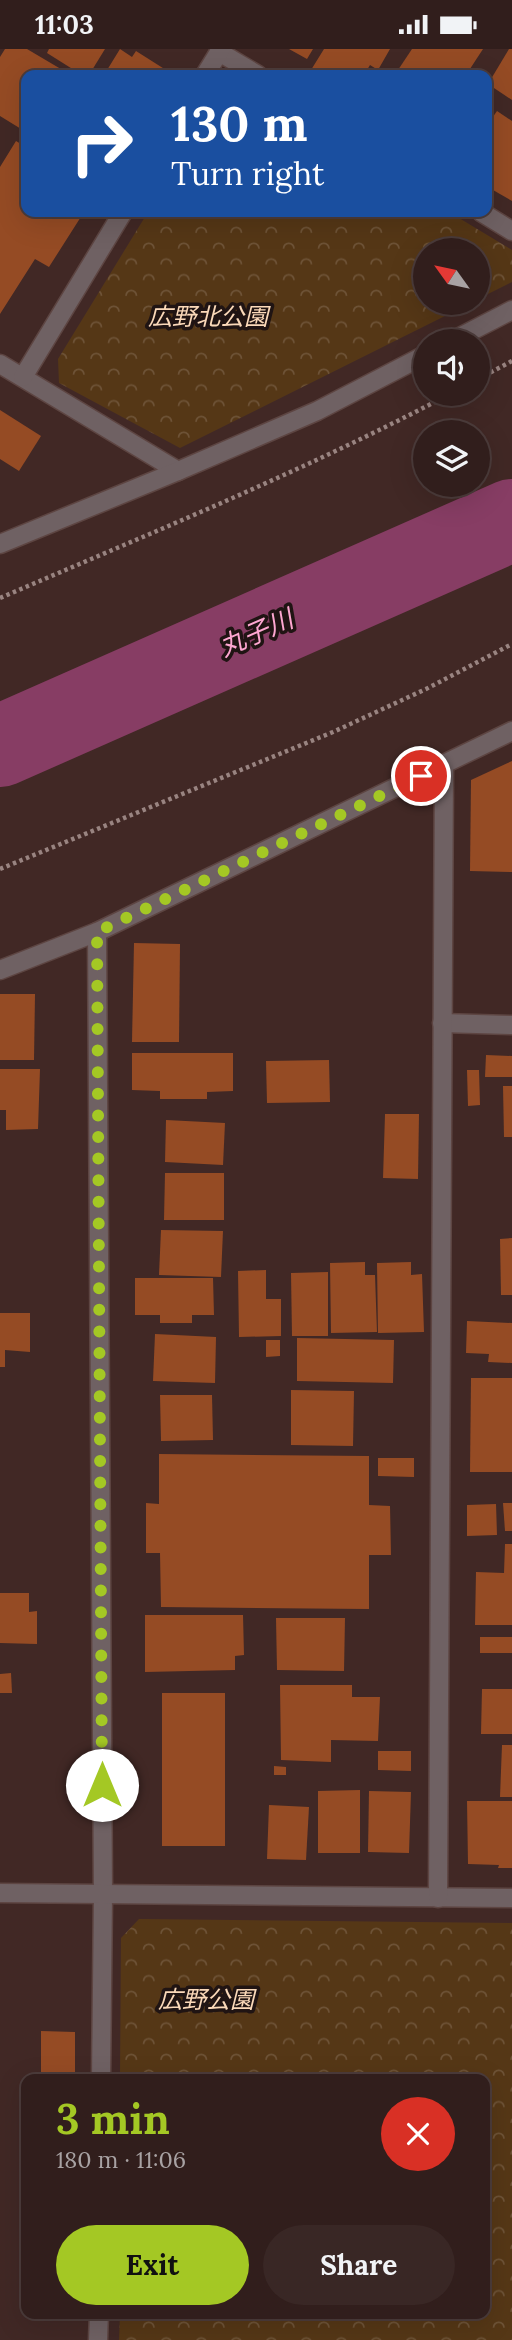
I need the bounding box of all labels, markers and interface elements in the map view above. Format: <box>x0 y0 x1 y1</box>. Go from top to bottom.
text: 11:03 <box>35 8 94 41</box>
text: 130 m <box>171 92 307 154</box>
icon: right <box>56 98 147 189</box>
text: Turn right <box>171 153 324 194</box>
north arrow <box>413 238 490 315</box>
map controls <box>413 238 490 497</box>
park label: 広野北公園 <box>148 301 271 332</box>
button: sound <box>413 329 490 406</box>
button: layers <box>413 420 490 497</box>
water label: 丸子川 <box>213 600 301 663</box>
pin <box>391 746 451 806</box>
icon: arrive <box>402 757 440 795</box>
position arrow <box>65 1748 139 1822</box>
park label: 広野公園 <box>158 1984 257 2015</box>
text: 3 min <box>56 2092 170 2146</box>
button: close <box>381 2097 455 2171</box>
text: 180 m · 11:06 <box>56 2145 186 2174</box>
button: Exit <box>56 2225 249 2305</box>
button: Share <box>263 2225 455 2305</box>

